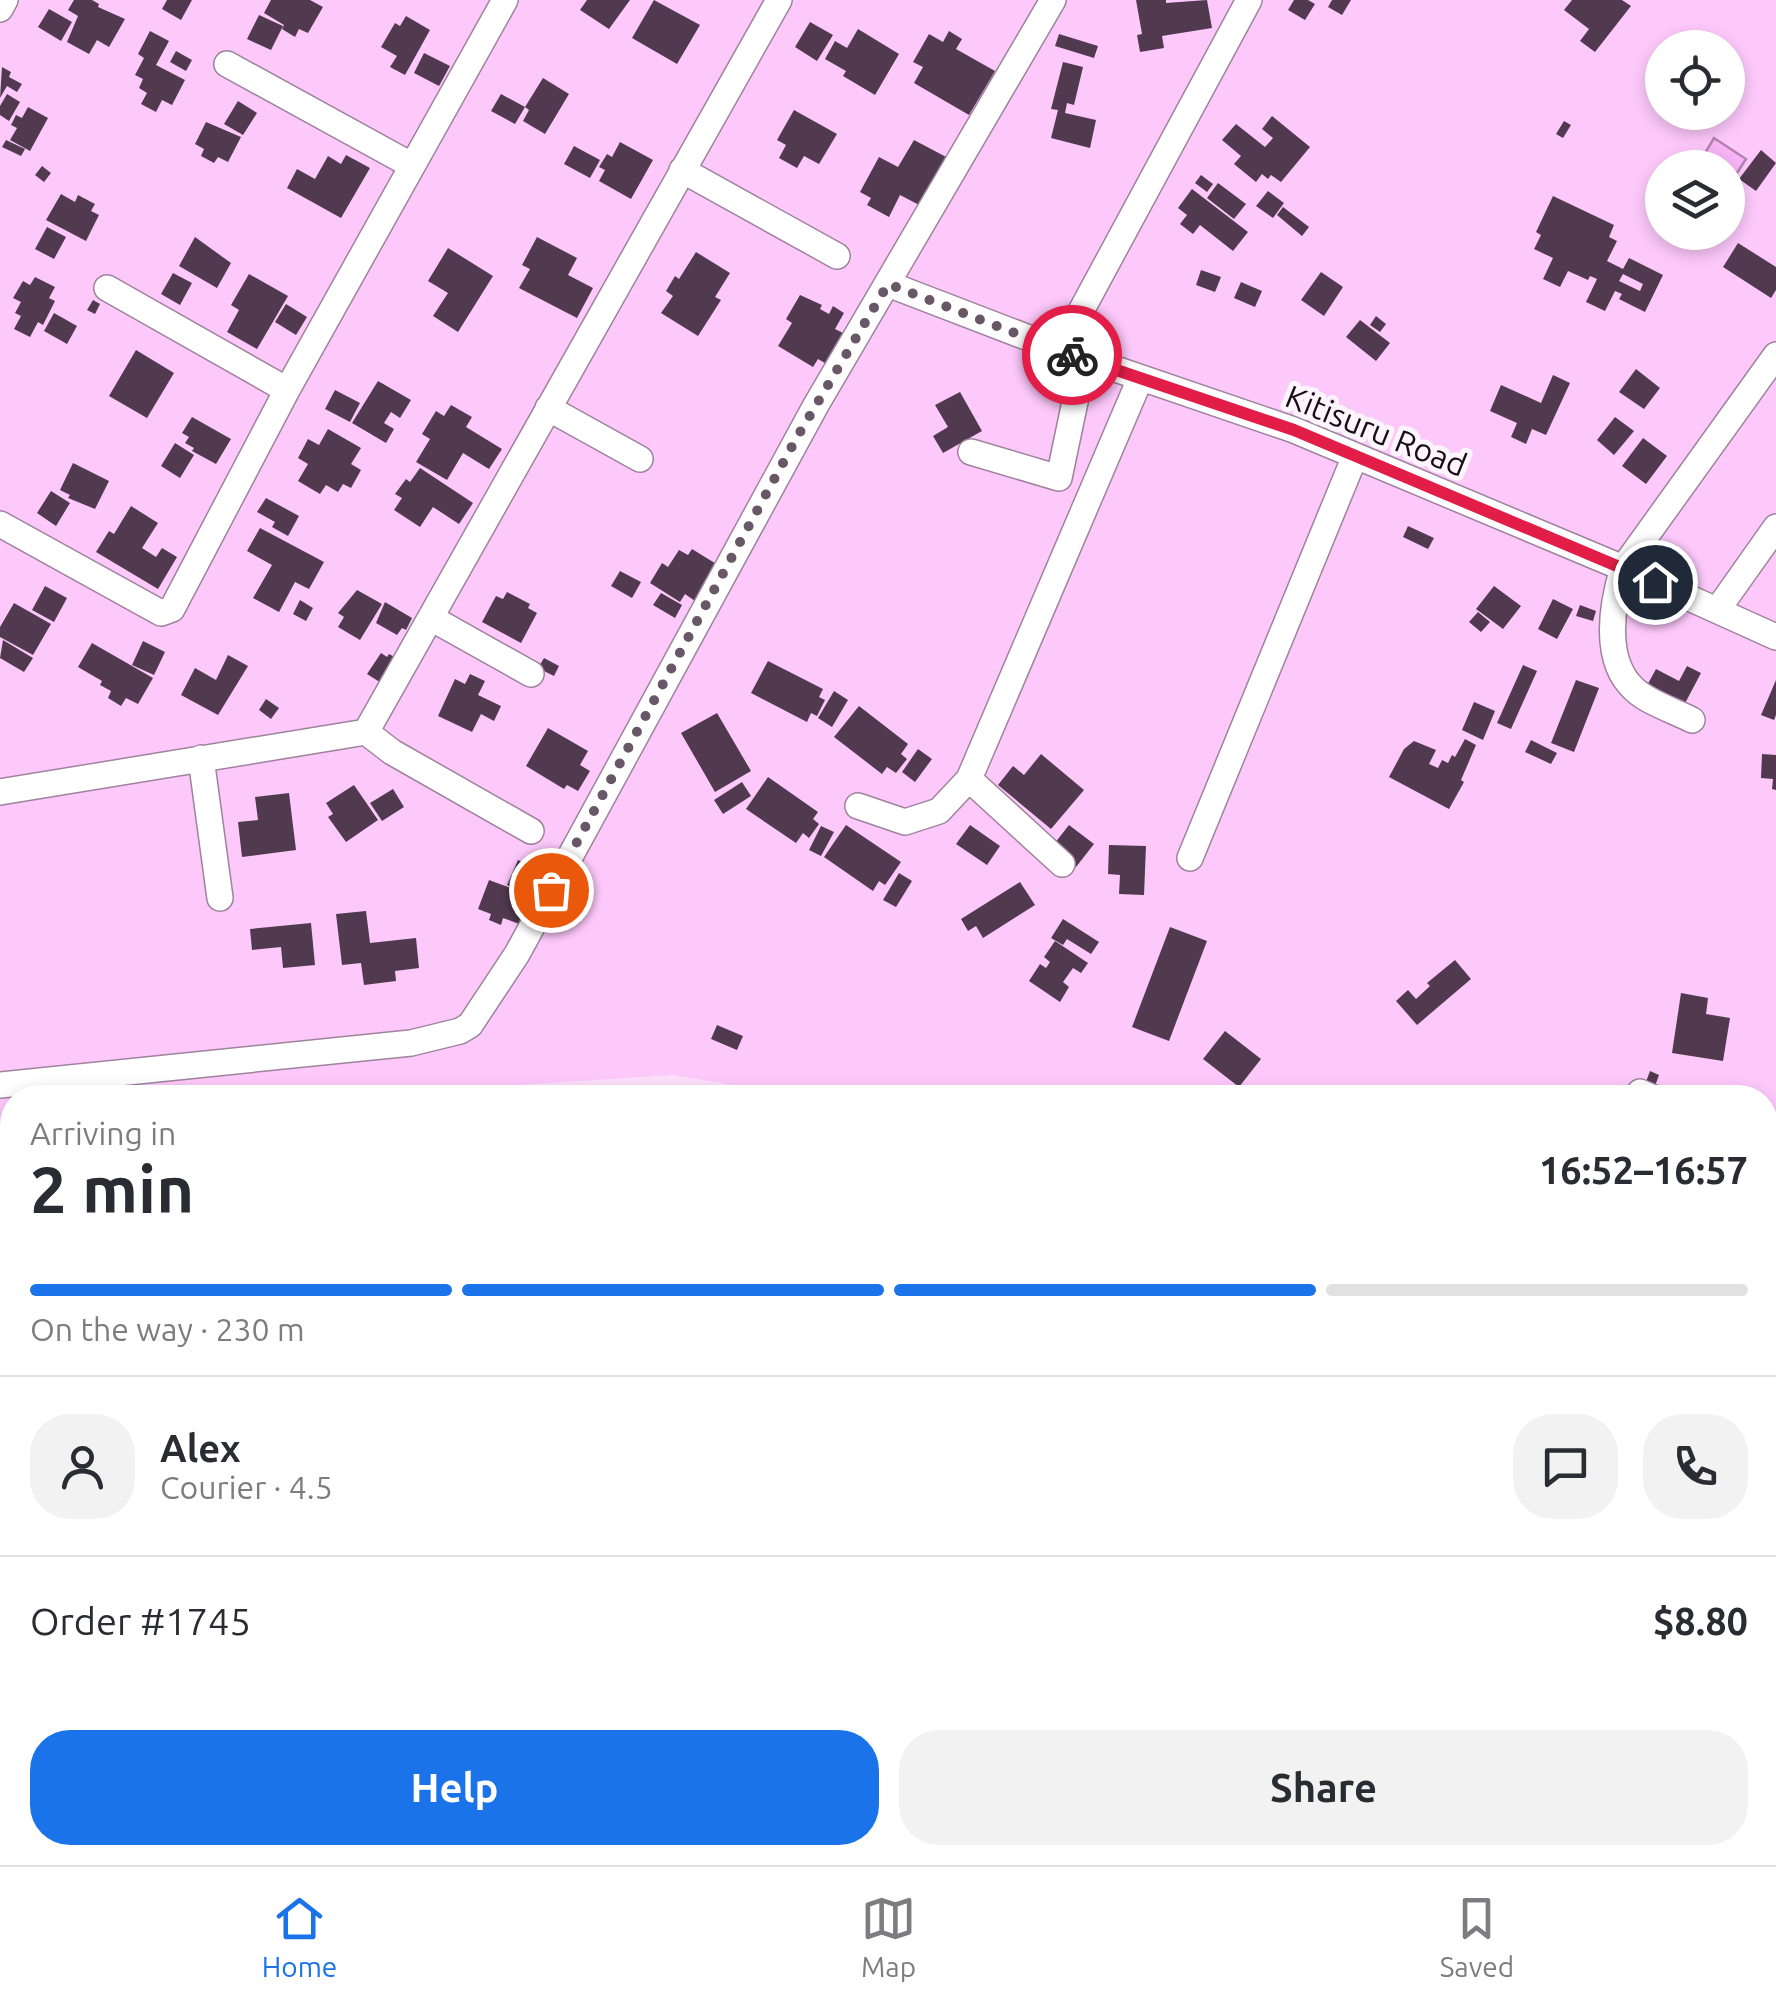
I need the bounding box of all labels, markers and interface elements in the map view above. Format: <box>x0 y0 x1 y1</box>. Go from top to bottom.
map controls <box>1645 30 1745 250</box>
button: locate <box>1645 30 1745 130</box>
button: layers <box>1645 150 1745 250</box>
courier <box>1022 305 1122 405</box>
icon: bike <box>1045 328 1100 383</box>
street label: Kitisuru Road <box>1281 377 1472 483</box>
pin <box>1613 540 1698 625</box>
icon: home <box>1628 555 1683 610</box>
pin <box>509 848 594 933</box>
icon: bag <box>524 863 579 918</box>
text: Arriving in <box>30 1115 176 1151</box>
text: 16:52–16:57 <box>1539 1149 1748 1191</box>
text: 2 min <box>30 1152 194 1225</box>
text: On the way · 230 m <box>30 1311 305 1347</box>
button: person <box>30 1414 135 1519</box>
button: chat <box>1513 1414 1618 1519</box>
button: phone <box>1643 1414 1748 1519</box>
text: Alex <box>160 1427 241 1469</box>
text: Courier · 4.5 <box>160 1469 333 1505</box>
text: Order #1745 <box>30 1600 251 1642</box>
text: $8.80 <box>1653 1600 1748 1642</box>
button: Help <box>30 1730 879 1845</box>
button: Share <box>899 1730 1748 1845</box>
tab: Home <box>262 1891 337 1982</box>
tab: Map <box>861 1891 916 1982</box>
tab: Saved <box>1440 1891 1514 1982</box>

